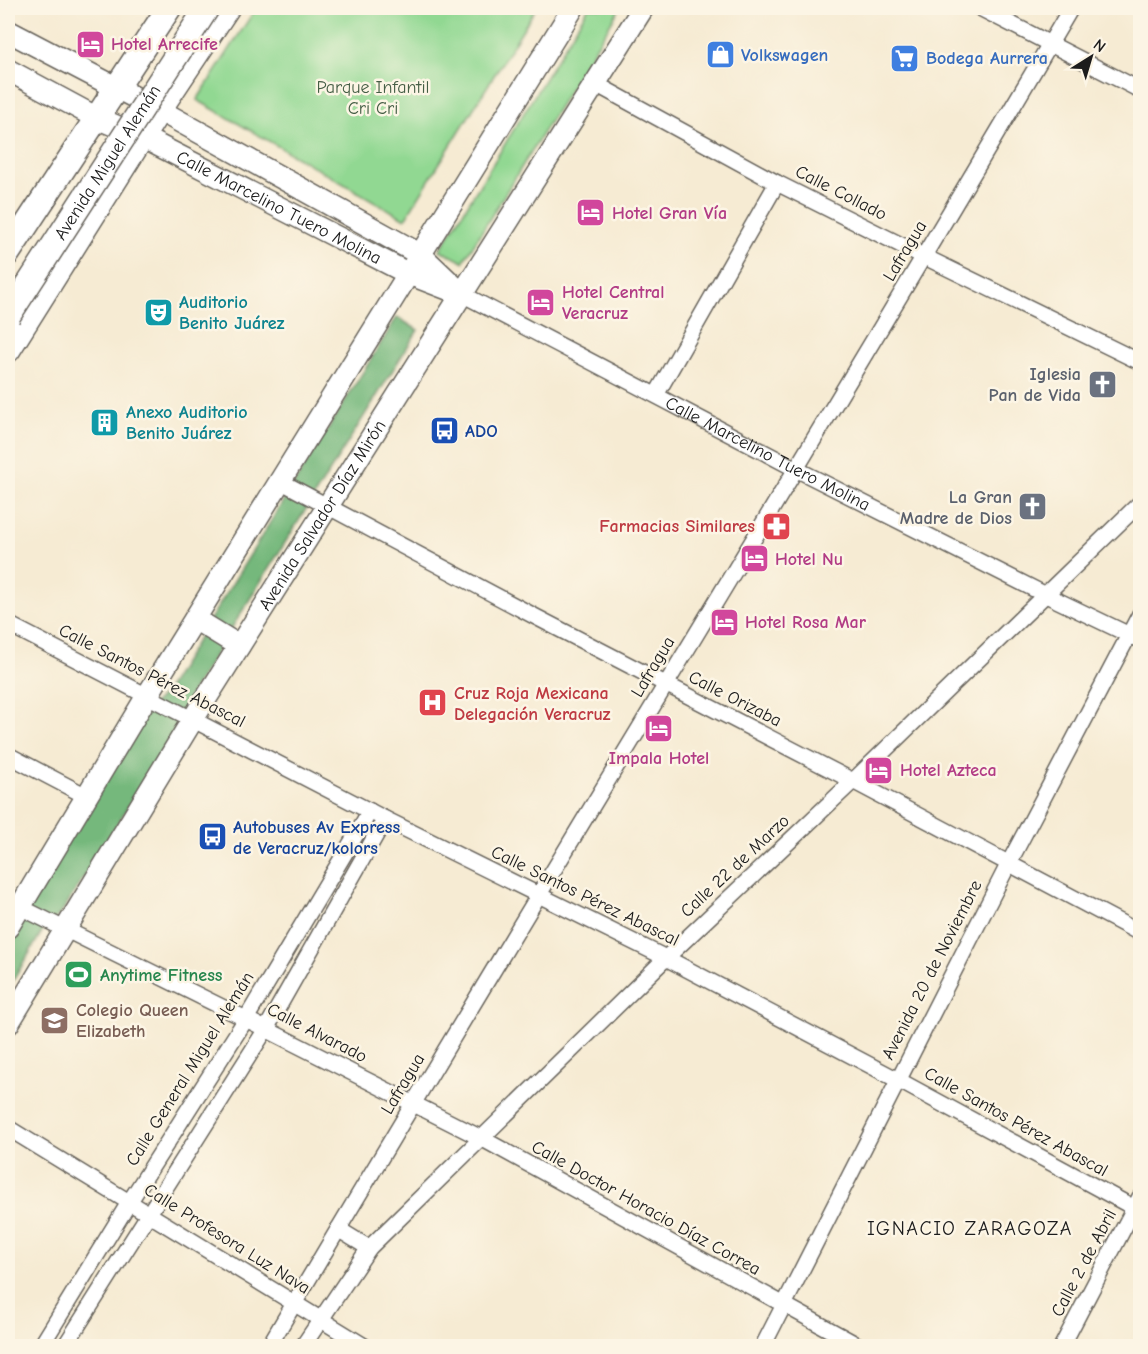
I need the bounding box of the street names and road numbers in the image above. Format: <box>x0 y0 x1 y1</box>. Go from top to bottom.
street label: Avenida Miguel Alemán <box>50 81 165 244</box>
street label: Calle Marcelino Tuero Molina <box>173 146 385 269</box>
street label: Calle Collado <box>792 161 890 225</box>
street label: Lafragua <box>879 217 931 285</box>
street label: Calle Marcelino Tuero Molina <box>662 392 874 515</box>
street label: Avenida Salvador Díaz Mirón <box>254 416 390 614</box>
street label: Calle Santos Pérez Abascal <box>55 620 249 732</box>
street label: Lafragua <box>627 633 679 701</box>
street label: Calle Orizaba <box>685 667 785 731</box>
street label: Calle 22 de Marzo <box>676 810 794 922</box>
street label: Calle Santos Pérez Abascal <box>488 841 682 951</box>
street label: Avenida 20 de Noviembre <box>878 877 986 1063</box>
street label: Calle General Miguel Alemán <box>122 968 258 1170</box>
street label: Calle Alvarado <box>264 999 370 1067</box>
street label: Lafragua <box>377 1050 429 1118</box>
street label: Calle Santos Pérez Abascal <box>921 1063 1111 1181</box>
street label: Calle Doctor Horacio Díaz Correa <box>528 1136 764 1280</box>
street label: Calle Profesora Luz Nava <box>140 1179 314 1299</box>
street label: Calle 2 de Abril <box>1047 1206 1121 1320</box>

